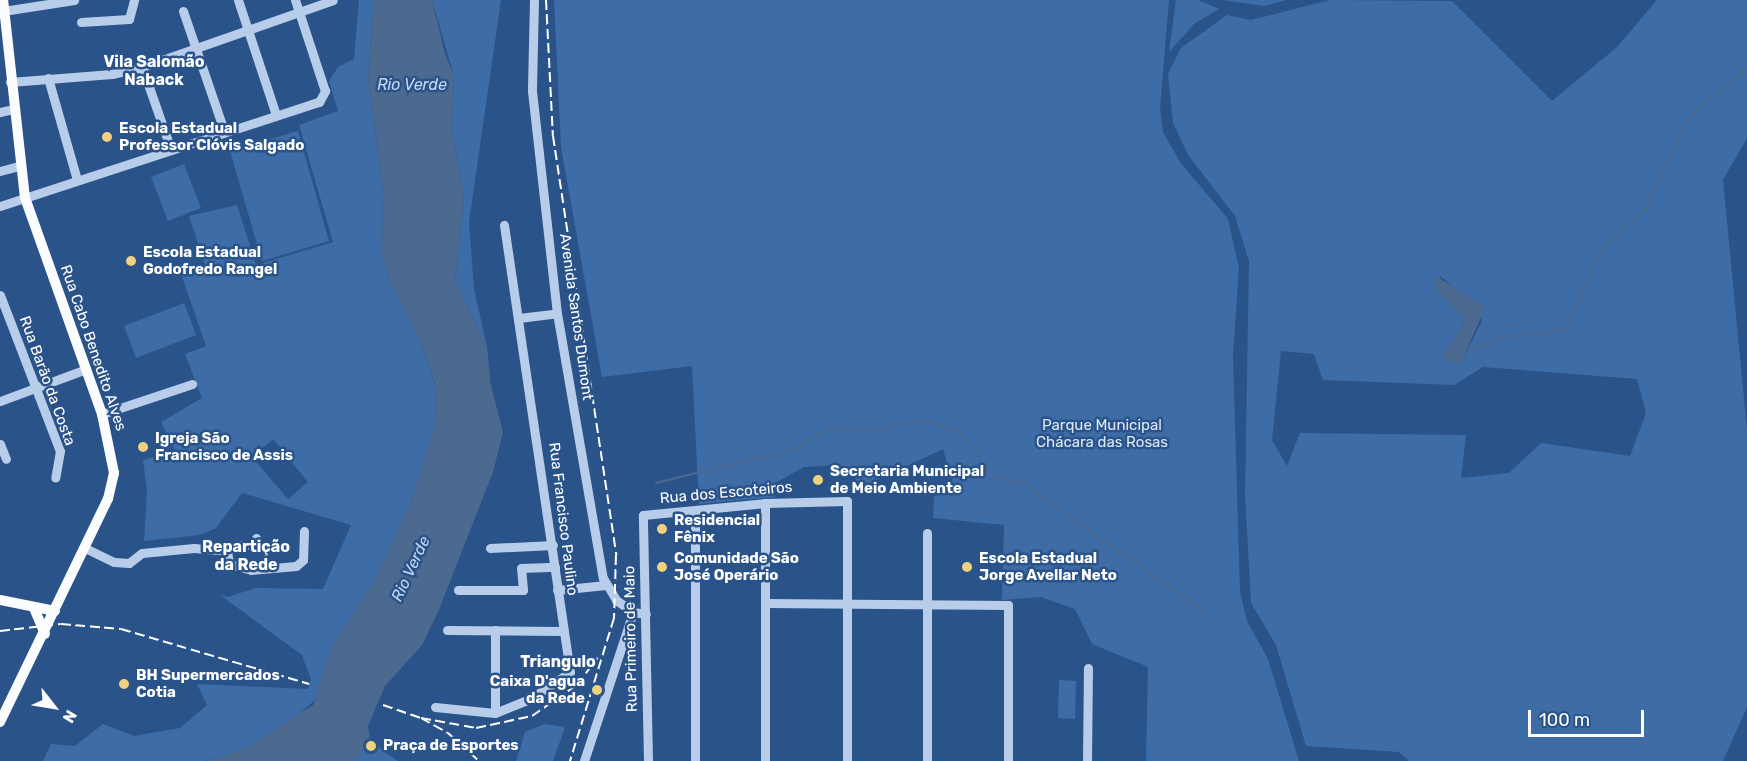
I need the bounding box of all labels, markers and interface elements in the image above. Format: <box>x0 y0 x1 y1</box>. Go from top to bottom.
district label: Vila Salomão Naback <box>103 52 205 90</box>
water label: Rio Verde <box>377 75 447 95</box>
place label: Escola Estadual Professor Clóvis Salgado <box>119 119 305 154</box>
marker: Escola Estadual Professor Clóvis Salgado <box>100 130 114 144</box>
street label: Avenida Santos Dumont <box>555 232 597 402</box>
place label: Escola Estadual Godofredo Rangel <box>143 243 277 278</box>
marker: Escola Estadual Godofredo Rangel <box>124 254 138 268</box>
street label: Rua Cabo Benedito Alves <box>56 262 130 434</box>
street label: Rua Barão da Costa <box>15 314 79 448</box>
park label: Parque Municipal Chácara das Rosas <box>1036 416 1168 451</box>
place label: Igreja São Francisco de Assis <box>155 429 293 464</box>
marker: Igreja São Francisco de Assis <box>136 440 150 454</box>
street label: Rua Francisco Paulino <box>545 441 581 597</box>
place label: Secretaria Municipal de Meio Ambiente <box>830 462 984 497</box>
marker: Secretaria Municipal de Meio Ambiente <box>811 473 825 487</box>
street label: Rua dos Escoteiros <box>659 478 793 508</box>
place label: Residencial Fênix <box>674 511 760 546</box>
marker: Residencial Fênix <box>655 522 669 536</box>
water label: Rio Verde <box>387 533 435 605</box>
district label: Repartição da Rede <box>202 537 290 575</box>
place label: Comunidade São José Operário <box>674 549 799 584</box>
place label: Escola Estadual Jorge Avellar Neto <box>979 549 1118 584</box>
marker: Comunidade São José Operário <box>655 560 669 574</box>
marker: Escola Estadual Jorge Avellar Neto <box>960 560 974 574</box>
street label: Rua Primeiro de Maio <box>621 566 641 712</box>
district label: Triangulo <box>520 652 596 672</box>
place label: BH Supermercados Cotia <box>136 666 280 701</box>
place label: Caixa D'agua da Rede <box>490 672 585 707</box>
north arrow <box>24 677 84 737</box>
marker: BH Supermercados Cotia <box>117 677 131 691</box>
marker: Caixa D'agua da Rede <box>590 683 604 697</box>
scale bar <box>1531 698 1646 736</box>
text: N <box>59 707 81 726</box>
text: 100 m <box>1539 709 1590 731</box>
place label: Praça de Esportes <box>383 737 519 755</box>
marker: Praça de Esportes <box>364 739 378 753</box>

